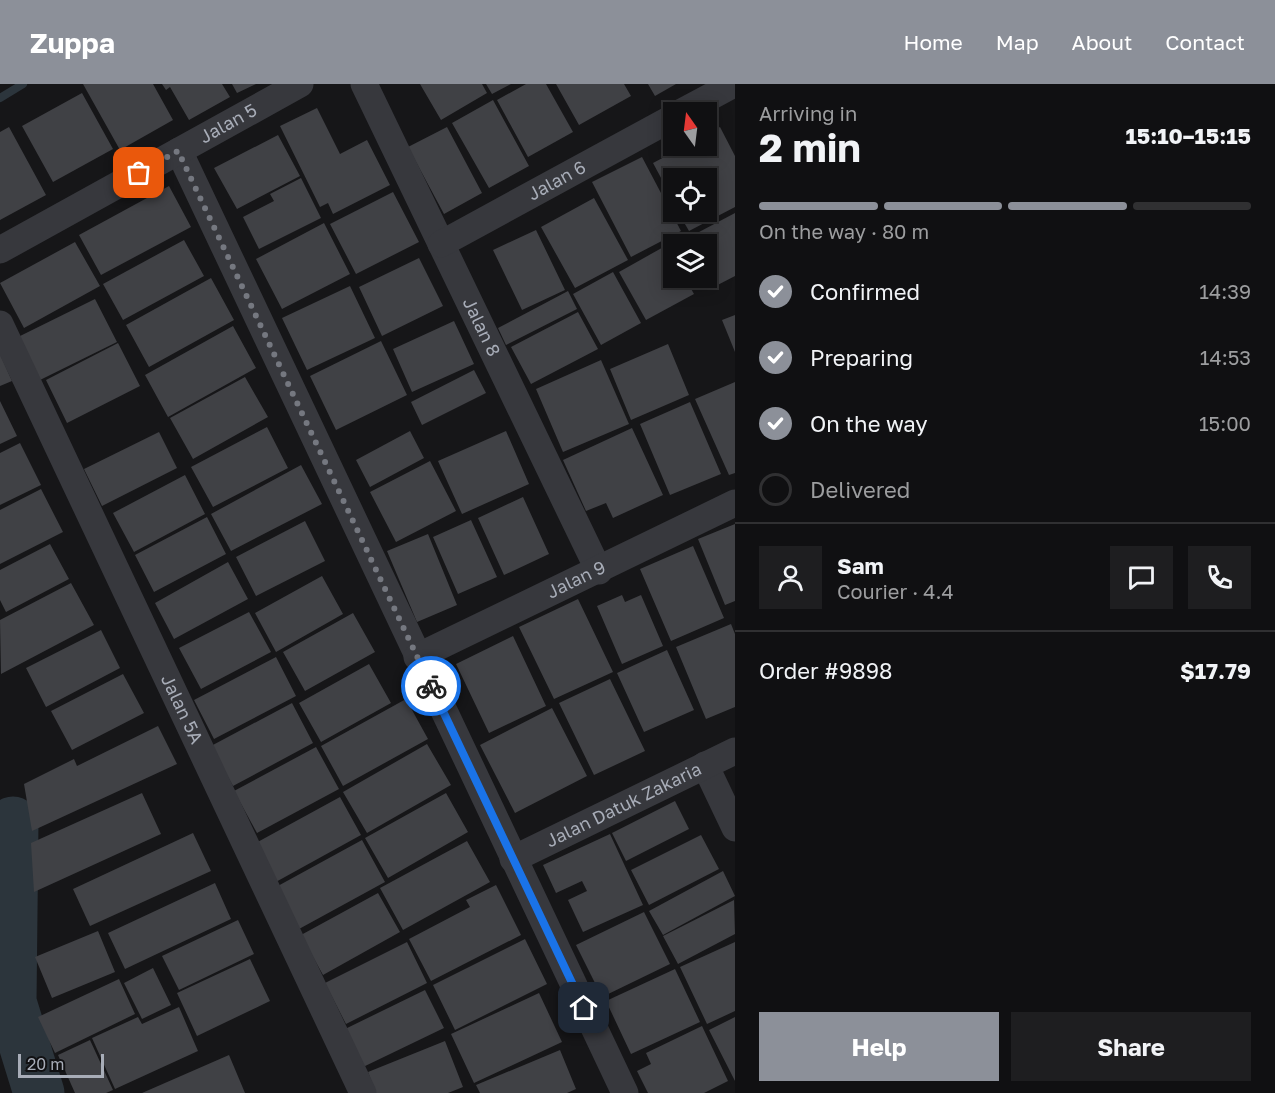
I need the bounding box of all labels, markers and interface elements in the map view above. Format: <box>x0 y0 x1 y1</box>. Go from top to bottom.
text: Zuppa <box>30 26 115 59</box>
text: Home <box>903 29 963 55</box>
text: Map <box>996 29 1039 55</box>
text: About <box>1072 29 1132 55</box>
text: Contact <box>1165 29 1245 55</box>
street label: Jalan 5 <box>195 98 260 147</box>
text: Arriving in <box>759 101 857 125</box>
north arrow <box>663 102 717 156</box>
map controls <box>663 102 717 288</box>
text: 15:10–15:15 <box>1125 122 1251 149</box>
text: 2 min <box>759 124 861 171</box>
pin <box>113 147 164 198</box>
street label: Jalan 6 <box>524 155 589 205</box>
icon: bag <box>122 156 155 189</box>
button: locate <box>663 168 717 222</box>
text: On the way · 80 m <box>759 219 929 243</box>
button: layers <box>663 234 717 288</box>
icon: check <box>759 275 792 308</box>
text: Confirmed <box>810 278 920 305</box>
text: 14:39 <box>1199 279 1251 303</box>
street label: Jalan 8 <box>459 294 506 360</box>
icon: check <box>759 341 792 374</box>
text: Preparing <box>810 344 913 371</box>
text: 14:53 <box>1200 345 1251 369</box>
icon: check <box>759 407 792 440</box>
text: On the way <box>810 410 928 437</box>
text: 15:00 <box>1199 411 1251 435</box>
text: Delivered <box>810 476 910 503</box>
button: person <box>759 546 822 609</box>
button: chat <box>1110 546 1173 609</box>
button: phone <box>1188 546 1251 609</box>
text: Sam <box>837 552 884 579</box>
street label: Jalan 9 <box>543 555 609 602</box>
text: Courier · 4.4 <box>837 579 954 603</box>
courier <box>401 656 461 716</box>
text: Order #9898 <box>759 657 892 684</box>
text: $17.79 <box>1180 657 1251 684</box>
icon: bike <box>415 670 448 703</box>
street label: Jalan 5A <box>157 671 209 747</box>
street label: Jalan Datuk Zakaria <box>542 757 705 851</box>
pin <box>558 982 609 1033</box>
icon: home <box>567 991 600 1024</box>
button: Help <box>759 1012 999 1081</box>
button: Share <box>1011 1012 1251 1081</box>
scale bar <box>18 1051 104 1078</box>
text: 20 m <box>27 1054 64 1074</box>

